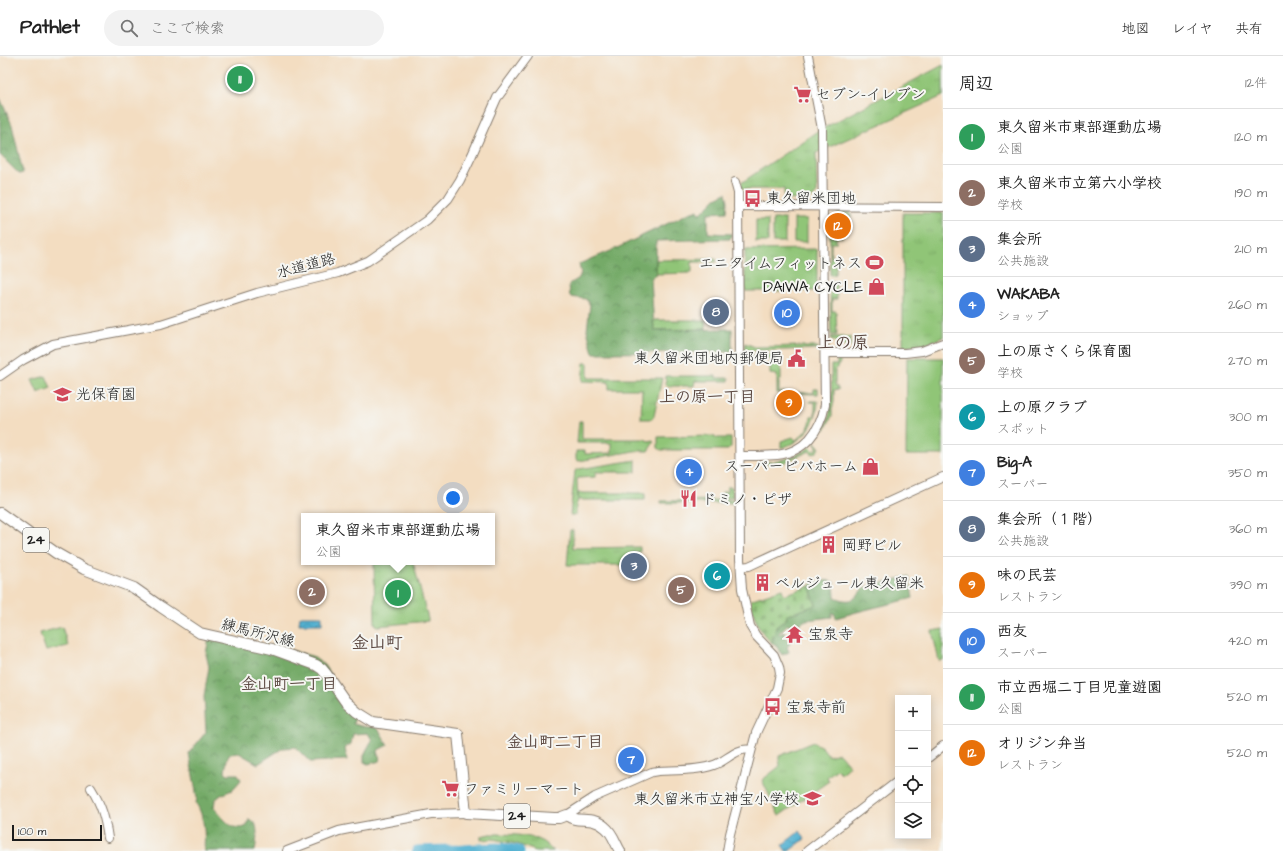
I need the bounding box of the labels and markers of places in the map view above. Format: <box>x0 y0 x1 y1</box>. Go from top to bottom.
pin: 11 <box>227 64 253 94</box>
supermarket icon: セブン-イレブン <box>793 84 813 104</box>
place label: セブン-イレブン <box>816 84 926 105</box>
bus stop icon: 東久留米団地 <box>743 188 763 208</box>
place label: 東久留米団地 <box>766 188 856 209</box>
pin: 12 <box>825 211 851 241</box>
place label: エニタイムフィットネス <box>699 253 862 274</box>
sports icon: エニタイムフィットネス <box>865 253 885 273</box>
place label: DAIWA CYCLE <box>763 277 863 298</box>
shop icon: DAIWA CYCLE <box>866 277 886 297</box>
pin: 8 <box>703 297 729 327</box>
pin: 10 <box>774 298 800 328</box>
place label: 東久留米団地内郵便局 <box>634 348 784 369</box>
public building icon: 東久留米団地内郵便局 <box>787 348 807 368</box>
school or university icon: 光保育園 <box>53 384 73 404</box>
place label: 光保育園 <box>76 384 136 405</box>
pin: 9 <box>776 388 802 418</box>
place label: スーパービバホーム <box>724 456 858 477</box>
shop icon: スーパービバホーム <box>861 456 881 476</box>
pin: 4 <box>676 457 702 487</box>
restaurant icon: ドミノ・ピザ <box>679 489 699 509</box>
place label: ドミノ・ピザ <box>702 489 792 510</box>
building icon: 岡野ビル <box>819 535 839 555</box>
place label: 岡野ビル <box>842 535 902 556</box>
pin: 3 <box>621 551 647 581</box>
pin: 6 <box>704 561 730 591</box>
building icon: ベルジュール東久留米 <box>752 573 772 593</box>
place label: ベルジュール東久留米 <box>775 573 924 594</box>
pin: 5 <box>668 575 694 605</box>
pin: 2 <box>299 577 325 607</box>
pin: 1 <box>385 578 411 608</box>
temple icon: 宝泉寺 <box>785 624 805 644</box>
place label: 宝泉寺 <box>808 624 853 645</box>
bus stop icon: 宝泉寺前 <box>763 697 783 717</box>
place label: 宝泉寺前 <box>786 697 846 718</box>
pin: 7 <box>618 745 644 775</box>
supermarket icon: ファミリーマート <box>441 779 461 799</box>
place label: ファミリーマート <box>464 779 584 800</box>
place label: 東久留米市立神宝小学校 <box>634 789 799 810</box>
school or university icon: 東久留米市立神宝小学校 <box>802 789 822 809</box>

